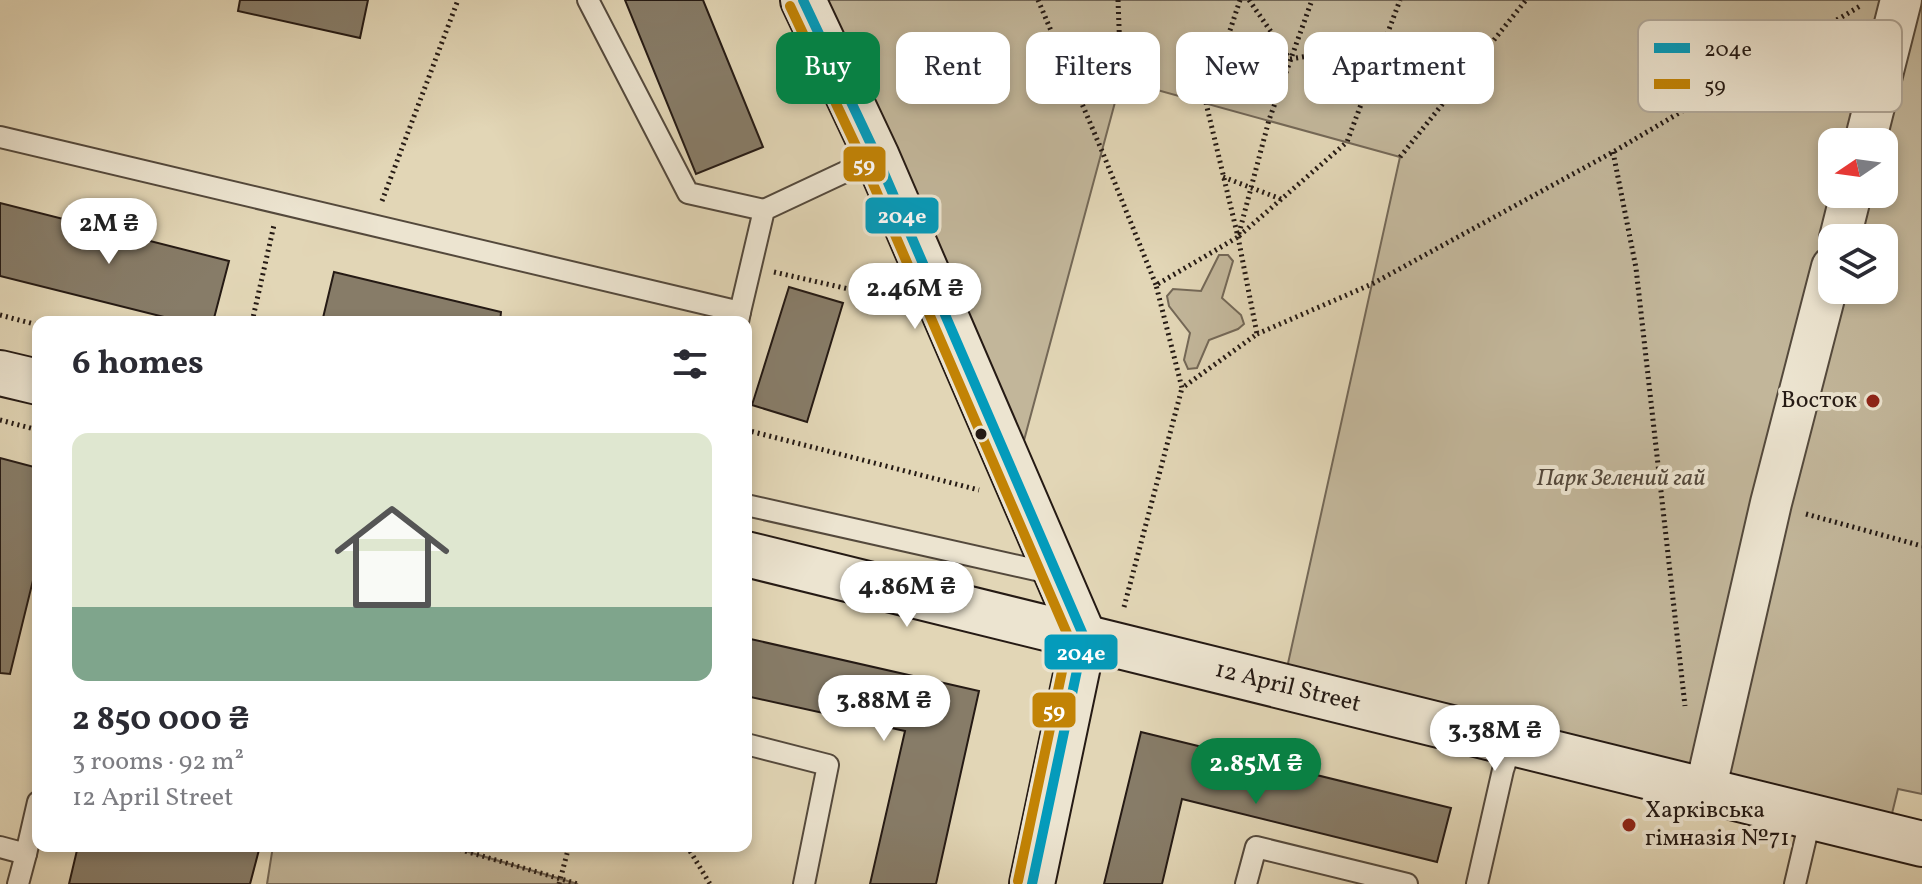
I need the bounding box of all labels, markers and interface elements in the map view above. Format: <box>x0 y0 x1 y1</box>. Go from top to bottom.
legend <box>1638 20 1902 112</box>
chip: Buy <box>776 32 880 104</box>
chip: Rent <box>896 32 1010 104</box>
chip: Filters <box>1026 32 1160 104</box>
chip: New <box>1176 32 1288 104</box>
chip: Apartment <box>1304 32 1494 104</box>
text: 204е <box>1704 35 1752 66</box>
text: 59 <box>1704 71 1726 102</box>
north arrow <box>1818 128 1898 208</box>
map controls <box>1818 128 1898 304</box>
line badge: 59 <box>842 145 887 183</box>
text: 59 <box>853 151 875 182</box>
line badge: 204е <box>864 196 940 235</box>
pin: 2M ₴ <box>62 198 156 266</box>
text: 204е <box>877 202 927 233</box>
text: 2M ₴ <box>79 206 139 242</box>
button: layers <box>1818 224 1898 304</box>
pin: 2.46M ₴ <box>841 263 989 331</box>
text: 2.46M ₴ <box>866 271 964 307</box>
text: 6 homes <box>72 341 204 388</box>
icon: filters <box>668 342 712 386</box>
place label: Восток <box>1781 384 1857 418</box>
marker: Восток <box>1864 392 1882 410</box>
unlabelled marker <box>973 426 989 442</box>
park label: Парк Зелений гай <box>1537 462 1705 496</box>
icon: home <box>320 485 464 629</box>
pin: 4.86M ₴ <box>833 561 981 629</box>
text: 4.86M ₴ <box>858 569 956 605</box>
line badge: 204е <box>1043 633 1119 671</box>
text: 204е <box>1056 639 1106 670</box>
street label: 12 April Street <box>1211 653 1364 722</box>
pin: 3.88M ₴ <box>810 675 958 743</box>
text: 3.88M ₴ <box>836 683 932 719</box>
line badge: 59 <box>1031 691 1077 729</box>
text: 2 850 000 ₴ <box>72 697 250 744</box>
text: 59 <box>1043 697 1065 728</box>
pin: 3.38M ₴ <box>1421 705 1569 773</box>
text: 3.38M ₴ <box>1448 713 1542 749</box>
pin: 2.85M ₴ <box>1182 738 1330 806</box>
text: 3 rooms · 92 m² <box>72 744 244 780</box>
text: 2.85M ₴ <box>1209 746 1303 782</box>
text: 12 April Street <box>72 780 233 816</box>
place label: Харківська гімназія №71 <box>1645 794 1790 856</box>
marker: Харківська гімназія №71 <box>1620 816 1638 834</box>

